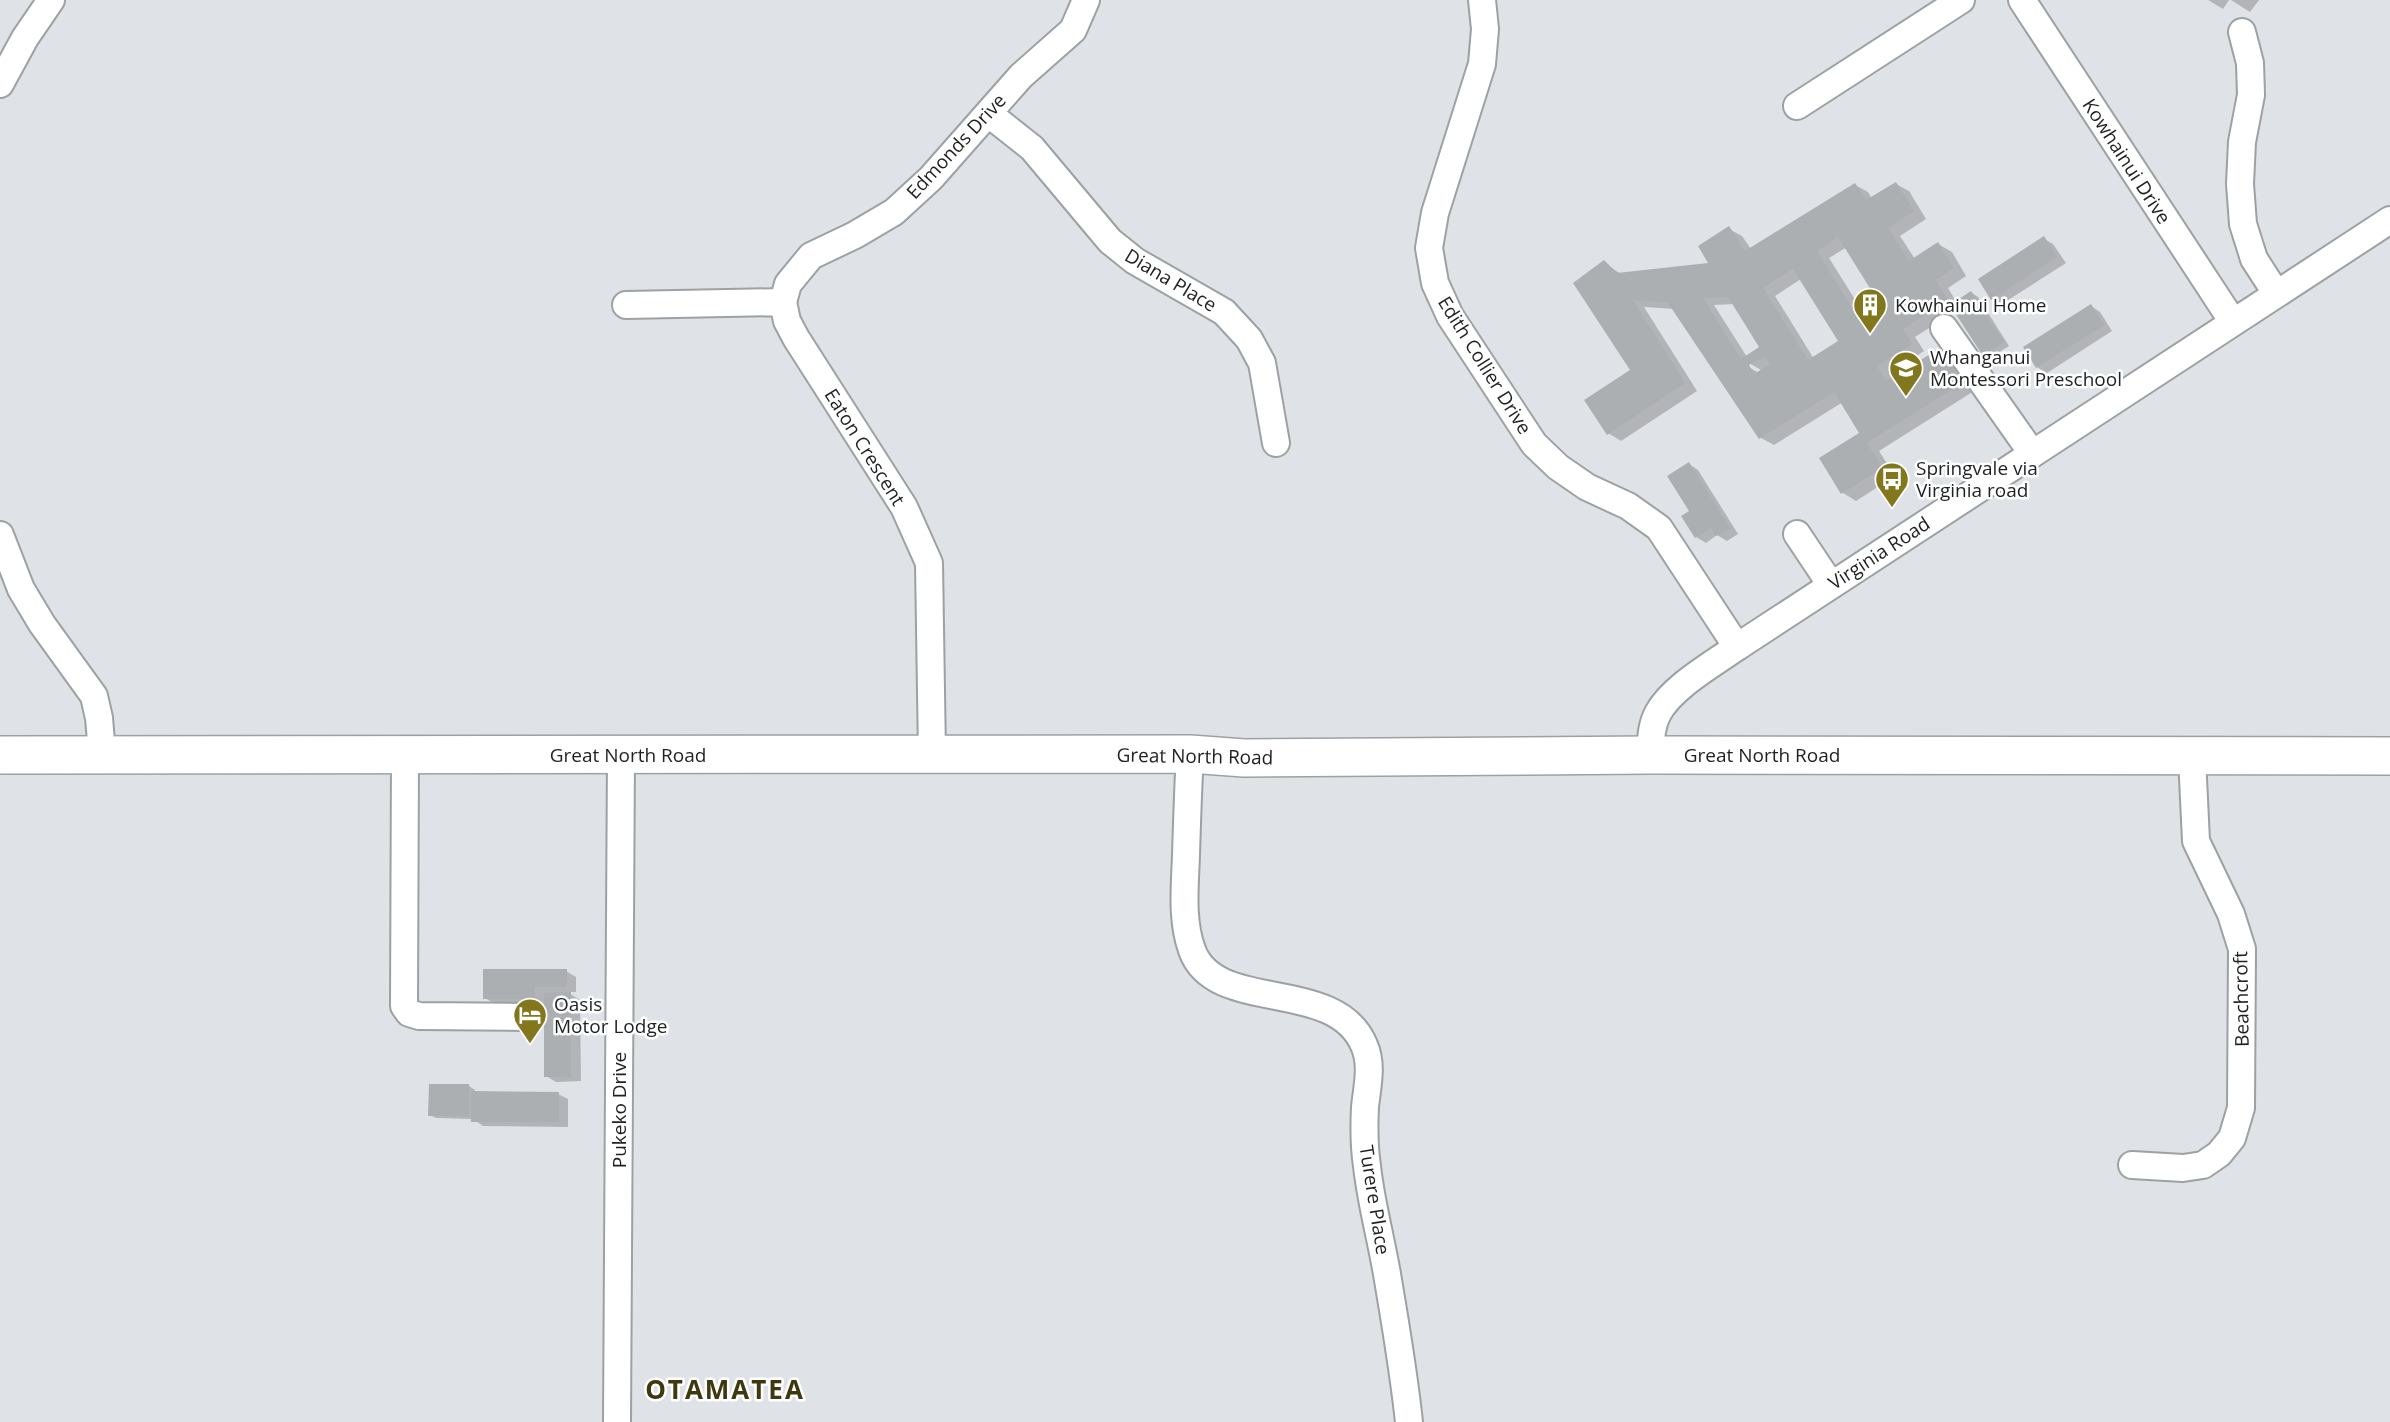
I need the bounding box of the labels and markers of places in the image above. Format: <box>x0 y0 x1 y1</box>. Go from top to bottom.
building icon: Kowhainui Home <box>1851 286 1889 335</box>
place label: Kowhainui Home <box>1895 292 2047 318</box>
place label: Whanganui Montessori Preschool <box>1930 344 2122 392</box>
school or university icon: Whanganui Montessori Preschool <box>1887 349 1925 398</box>
place label: Springvale via Virginia road <box>1916 455 2038 503</box>
bus stop icon: Springvale via Virginia road <box>1873 460 1911 509</box>
place label: Oasis Motor Lodge <box>554 991 667 1039</box>
hotel icon: Oasis Motor Lodge <box>511 996 549 1045</box>

